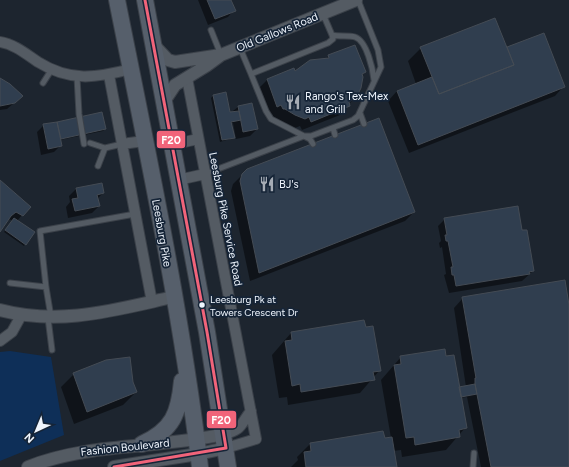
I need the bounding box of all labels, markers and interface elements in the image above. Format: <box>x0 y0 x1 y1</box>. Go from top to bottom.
street label: Old Gallows Road <box>234 10 320 55</box>
place label: Rango's Tex-Mex and Grill <box>305 90 389 116</box>
restaurant icon: Rango's Tex-Mex and Grill <box>284 93 302 111</box>
line badge: F20 <box>156 130 186 149</box>
text: F20 <box>161 134 181 147</box>
street label: Leesburg Pike Service Road <box>206 151 245 287</box>
restaurant icon: BJ's <box>258 175 276 193</box>
place label: BJ's <box>279 178 299 191</box>
street label: Leesburg Pike <box>149 198 174 268</box>
place label: Leesburg Pk at Towers Crescent Dr <box>210 293 299 319</box>
marker: Leesburg Pk at Towers Crescent Dr <box>197 300 207 310</box>
line badge: F20 <box>206 410 237 429</box>
north arrow <box>16 411 56 451</box>
text: F20 <box>211 414 231 427</box>
text: N <box>22 430 37 445</box>
street label: Fashion Boulevard <box>80 436 170 459</box>

